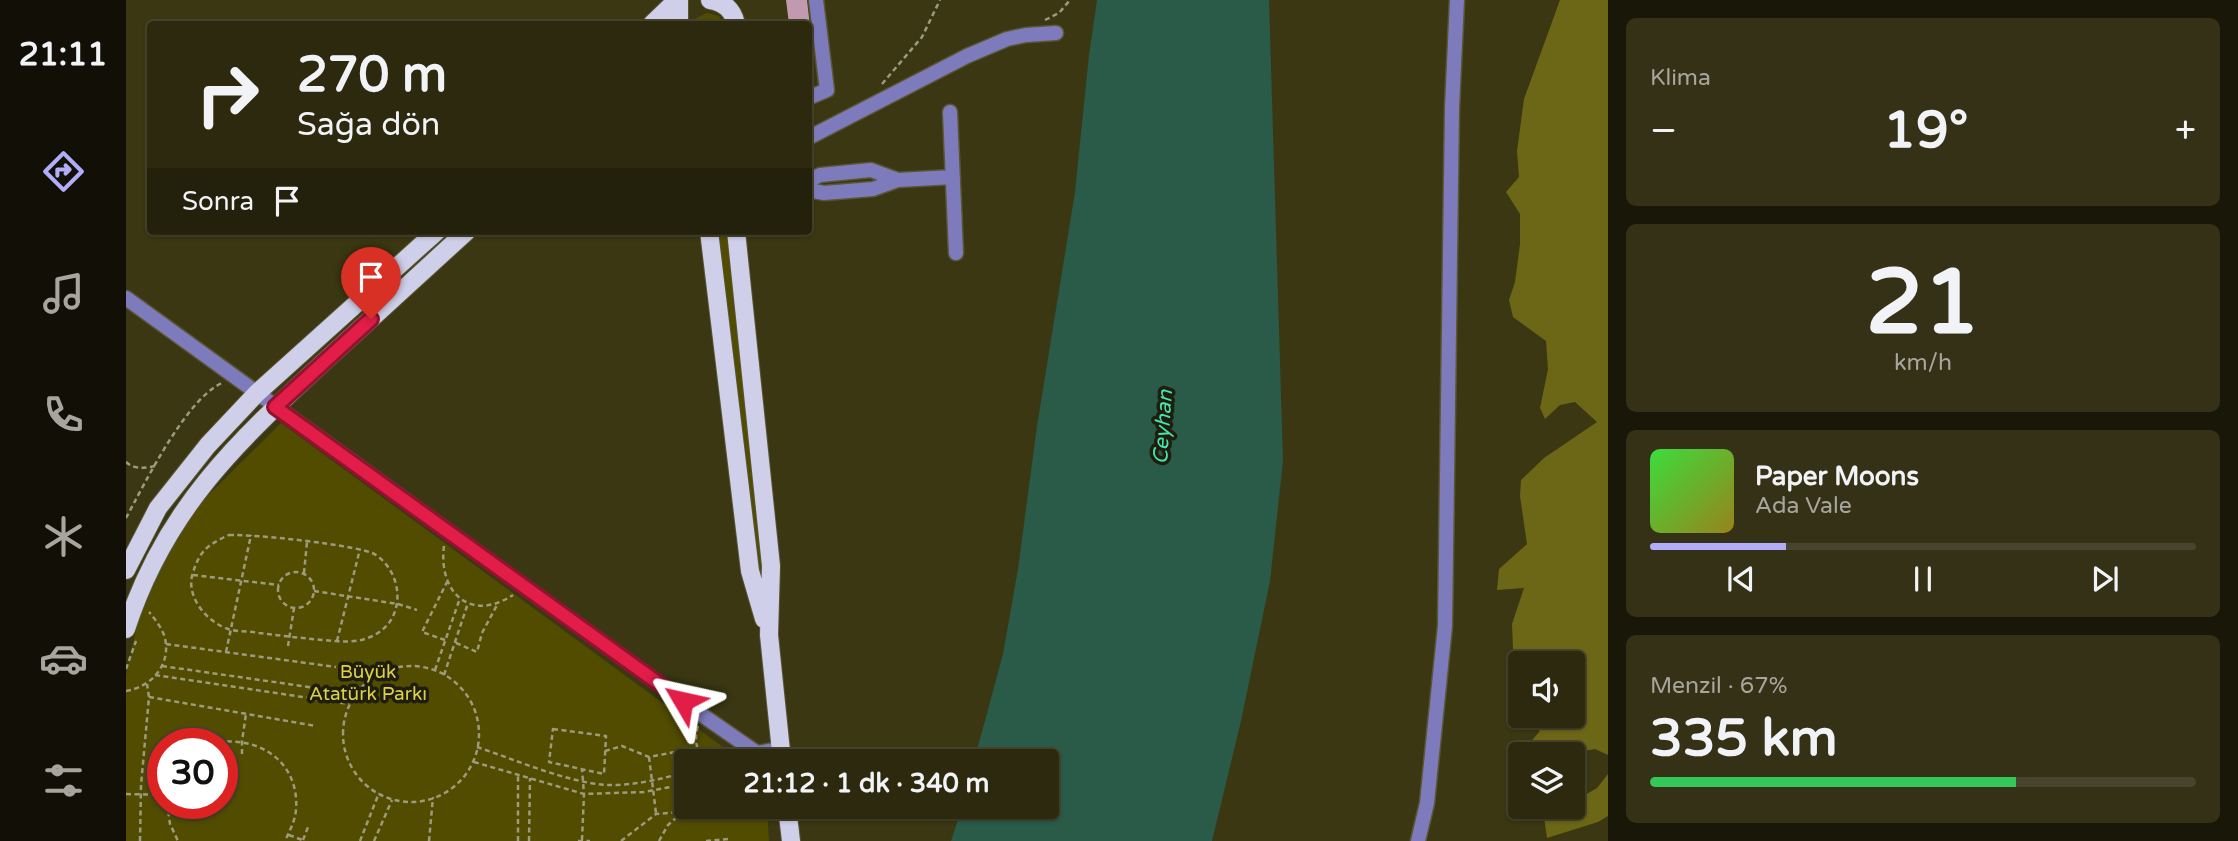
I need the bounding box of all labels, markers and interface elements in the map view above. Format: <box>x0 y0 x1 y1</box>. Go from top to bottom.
text: 21:11 <box>19 36 107 74</box>
text: 270 m <box>297 46 447 105</box>
icon: right <box>182 49 273 140</box>
text: Klima <box>1650 64 1711 92</box>
text: 19° <box>1883 99 1968 162</box>
text: Sağa dön <box>297 106 440 144</box>
text: − <box>1650 108 1677 154</box>
text: + <box>2175 108 2196 154</box>
icon: directions <box>39 147 88 196</box>
icon: arrive <box>268 182 306 220</box>
text: Sonra <box>182 186 254 217</box>
pin <box>341 247 401 319</box>
text: 21 <box>1866 248 1980 358</box>
icon: arrive <box>352 258 390 296</box>
icon: music <box>39 269 88 318</box>
text: km/h <box>1894 349 1952 377</box>
water label: Ceyhan <box>1148 388 1178 465</box>
icon: phone <box>39 390 88 439</box>
text: Paper Moons <box>1755 461 1919 492</box>
text: Ada Vale <box>1755 492 1852 520</box>
icon: climate <box>39 512 88 561</box>
icon: previous <box>1722 560 1760 598</box>
icon: pause <box>1904 560 1942 598</box>
icon: next <box>2086 560 2124 598</box>
icon: car <box>39 634 88 683</box>
map controls <box>1508 651 1585 819</box>
button: sound <box>1508 651 1585 728</box>
park label: Büyük Atatürk Parkı <box>309 661 427 705</box>
position arrow <box>646 664 720 738</box>
text: Menzil · 67% <box>1650 672 1787 700</box>
text: 335 km <box>1650 707 1838 770</box>
speed limit sign: 30 <box>147 728 238 819</box>
button: layers <box>1508 742 1585 819</box>
icon: filters <box>39 756 88 805</box>
text: 21:12 · 1 dk · 340 m <box>744 768 989 799</box>

